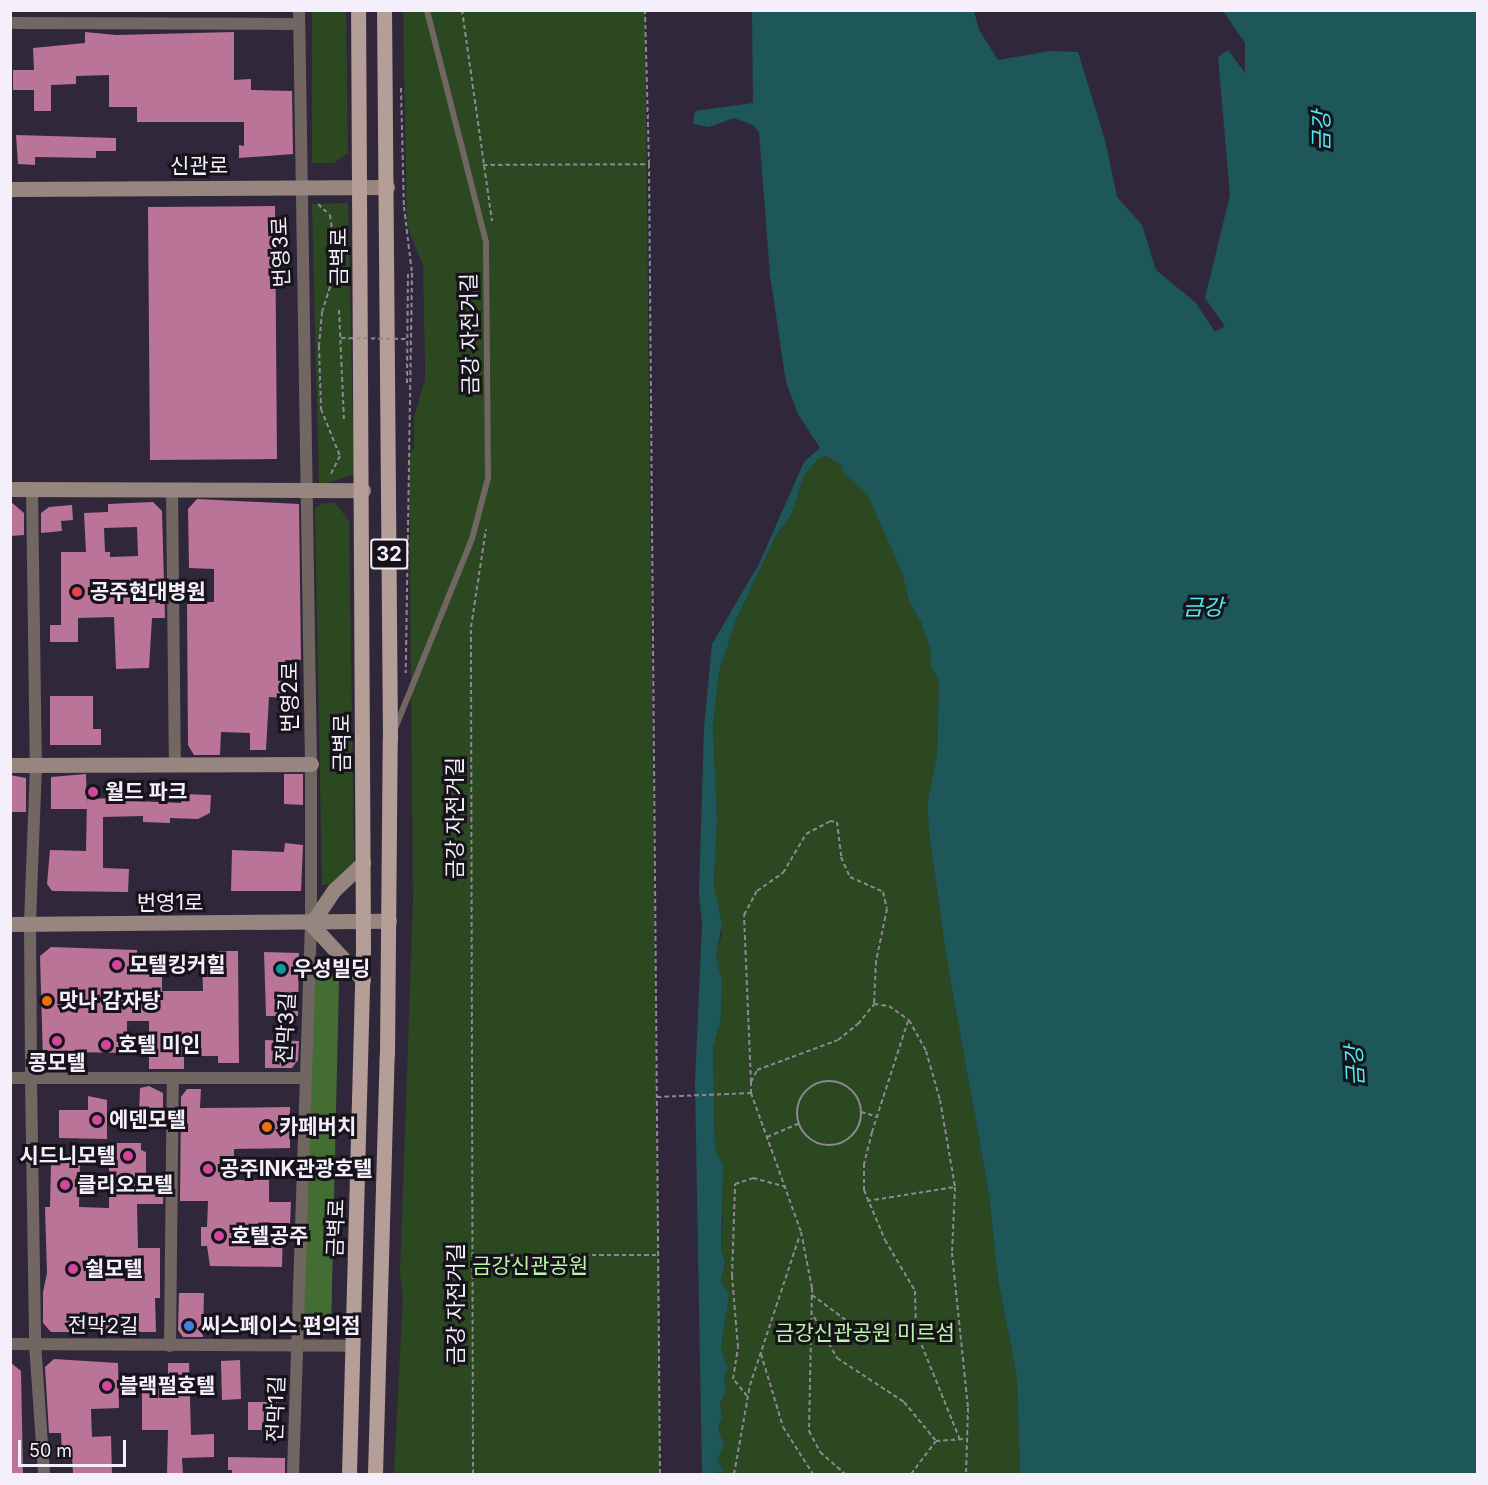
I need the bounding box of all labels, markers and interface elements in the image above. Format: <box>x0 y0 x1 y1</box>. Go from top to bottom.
water label: 금강 <box>1309 111 1335 151</box>
street label: 신관로 <box>170 153 228 179</box>
street label: 번영3로 <box>267 216 295 288</box>
street label: 금벽로 <box>326 228 352 286</box>
street label: 금강 자전거길 <box>456 273 484 395</box>
road number: 32 <box>370 537 408 571</box>
place label: 공주현대병원 <box>90 579 206 605</box>
marker: 공주현대병원 <box>68 583 86 601</box>
water label: 금강 <box>1183 595 1223 621</box>
street label: 번영2로 <box>277 662 303 732</box>
street label: 금벽로 <box>329 714 355 772</box>
street label: 금강 자전거길 <box>442 757 468 879</box>
place label: 월드 파크 <box>105 779 187 805</box>
marker: 월드 파크 <box>86 785 100 799</box>
street label: 번영1로 <box>137 890 203 916</box>
place label: 모텔킹커힐 <box>129 952 226 978</box>
place label: 우성빌딩 <box>293 956 370 982</box>
marker: 모텔킹커힐 <box>110 958 124 972</box>
marker: 우성빌딩 <box>274 962 288 976</box>
place label: 맛나 감자탕 <box>59 988 161 1014</box>
street label: 전막3길 <box>272 992 300 1064</box>
marker: 맛나 감자탕 <box>40 994 54 1008</box>
place label: 호텔 미인 <box>118 1032 200 1058</box>
marker: 콩모텔 <box>50 1034 64 1048</box>
marker: 호텔 미인 <box>99 1038 113 1052</box>
water label: 금강 <box>1341 1045 1369 1087</box>
place label: 콩모텔 <box>28 1050 86 1076</box>
place label: 에덴모텔 <box>109 1107 186 1133</box>
marker: 에덴모텔 <box>90 1113 104 1127</box>
place label: 카페버치 <box>279 1114 356 1140</box>
marker: 카페버치 <box>260 1120 274 1134</box>
place label: 시드니모텔 <box>19 1143 116 1169</box>
marker: 시드니모텔 <box>121 1149 135 1163</box>
place label: 공주INK관광호텔 <box>220 1156 373 1182</box>
marker: 공주INK관광호텔 <box>201 1162 215 1176</box>
place label: 클리오모텔 <box>77 1172 174 1198</box>
marker: 클리오모텔 <box>58 1178 72 1192</box>
street label: 금벽로 <box>322 1199 350 1257</box>
place label: 호텔공주 <box>231 1223 308 1249</box>
marker: 호텔공주 <box>212 1229 226 1243</box>
street label: 금강 자전거길 <box>443 1243 469 1365</box>
park label: 금강신관공원 <box>472 1253 588 1279</box>
place label: 쉴모텔 <box>85 1256 143 1282</box>
marker: 쉴모텔 <box>66 1262 80 1276</box>
street label: 전막2길 <box>67 1313 139 1339</box>
place label: 씨스페이스 편의점 <box>201 1313 361 1339</box>
marker: 씨스페이스 편의점 <box>182 1319 196 1333</box>
park label: 금강신관공원 미르섬 <box>775 1320 955 1346</box>
place label: 블랙펄호텔 <box>119 1373 216 1399</box>
street label: 전막1길 <box>262 1375 290 1443</box>
marker: 블랙펄호텔 <box>100 1379 114 1393</box>
scale bar <box>21 1428 129 1466</box>
text: 50 m <box>29 1440 72 1461</box>

